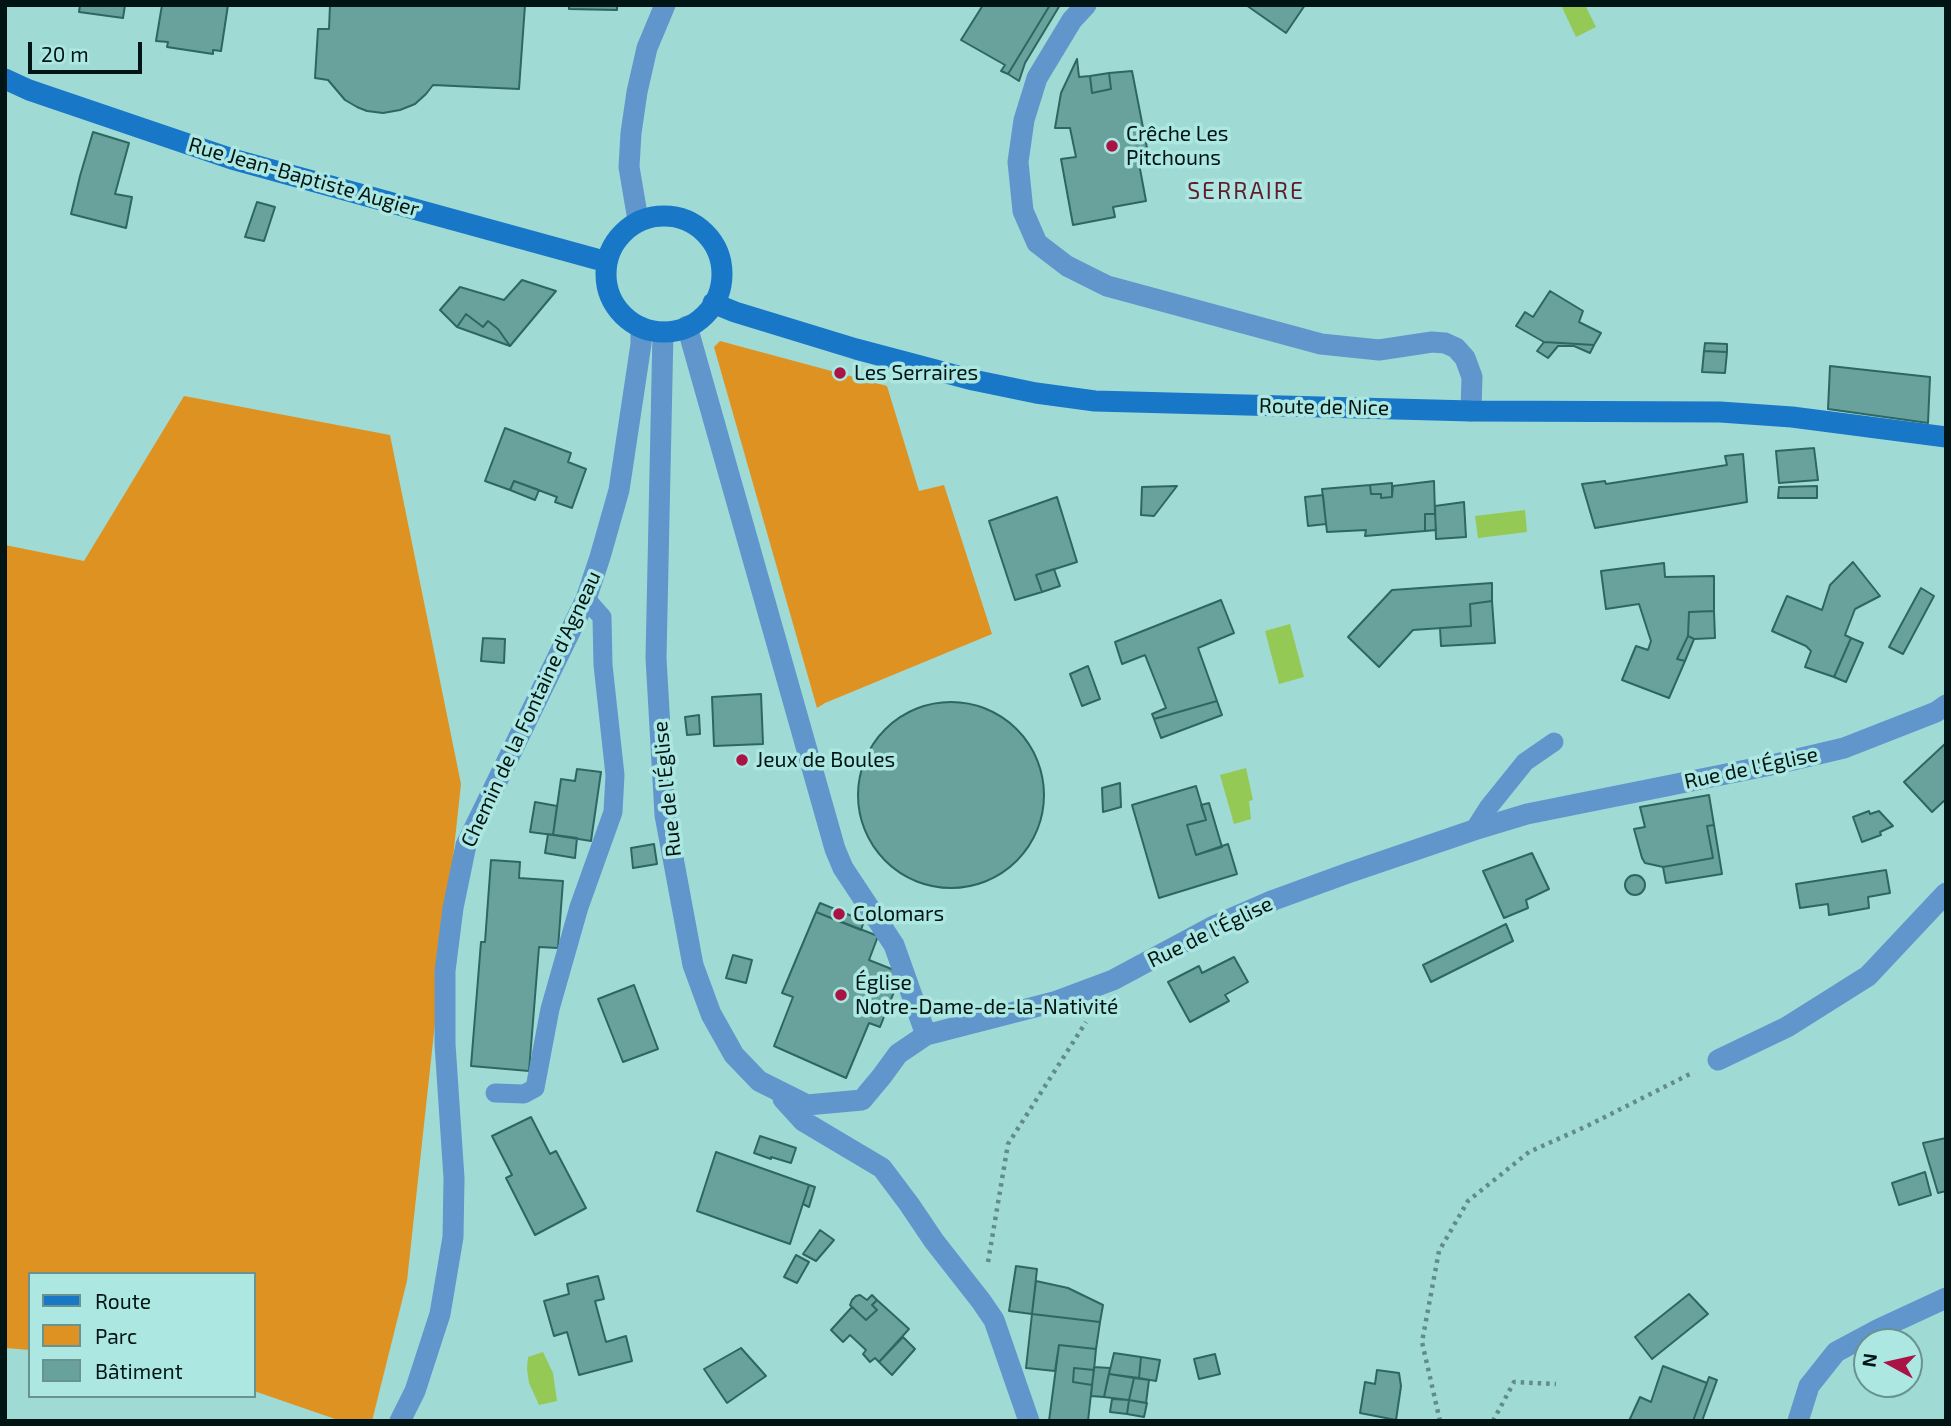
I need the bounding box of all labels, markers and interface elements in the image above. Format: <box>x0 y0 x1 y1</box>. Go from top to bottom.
scale bar <box>32 28 145 72</box>
text: 20 m <box>41 41 89 66</box>
place label: Crêche Les Pitchouns <box>1126 121 1229 171</box>
street label: Rue Jean-Baptiste Augier <box>186 132 422 222</box>
marker: Crêche Les Pitchouns <box>1104 138 1120 154</box>
district label: SERRAIRE <box>1188 177 1304 205</box>
place label: Les Serraires <box>854 360 978 386</box>
marker: Les Serraires <box>832 365 848 381</box>
street label: Route de Nice <box>1259 393 1389 421</box>
street label: Chemin de la Fontaine d'Agneau <box>456 567 606 851</box>
street label: Rue de l'Église <box>647 720 687 858</box>
street label: Rue de l'Église <box>1682 742 1820 794</box>
place label: Jeux de Boules <box>756 747 895 773</box>
marker: Jeux de Boules <box>734 752 750 768</box>
street label: Rue de l'Église <box>1143 891 1277 973</box>
place label: Colomars <box>853 901 944 927</box>
marker: Colomars <box>831 906 847 922</box>
place label: Église Notre-Dame-de-la-Nativité <box>855 970 1118 1020</box>
marker: Église Notre-Dame-de-la-Nativité <box>833 987 849 1003</box>
legend <box>28 1272 256 1398</box>
text: Route <box>95 1288 151 1313</box>
text: Parc <box>95 1323 137 1348</box>
north arrow <box>1853 1328 1923 1398</box>
text: N <box>1856 1352 1881 1369</box>
text: Bâtiment <box>95 1358 183 1383</box>

